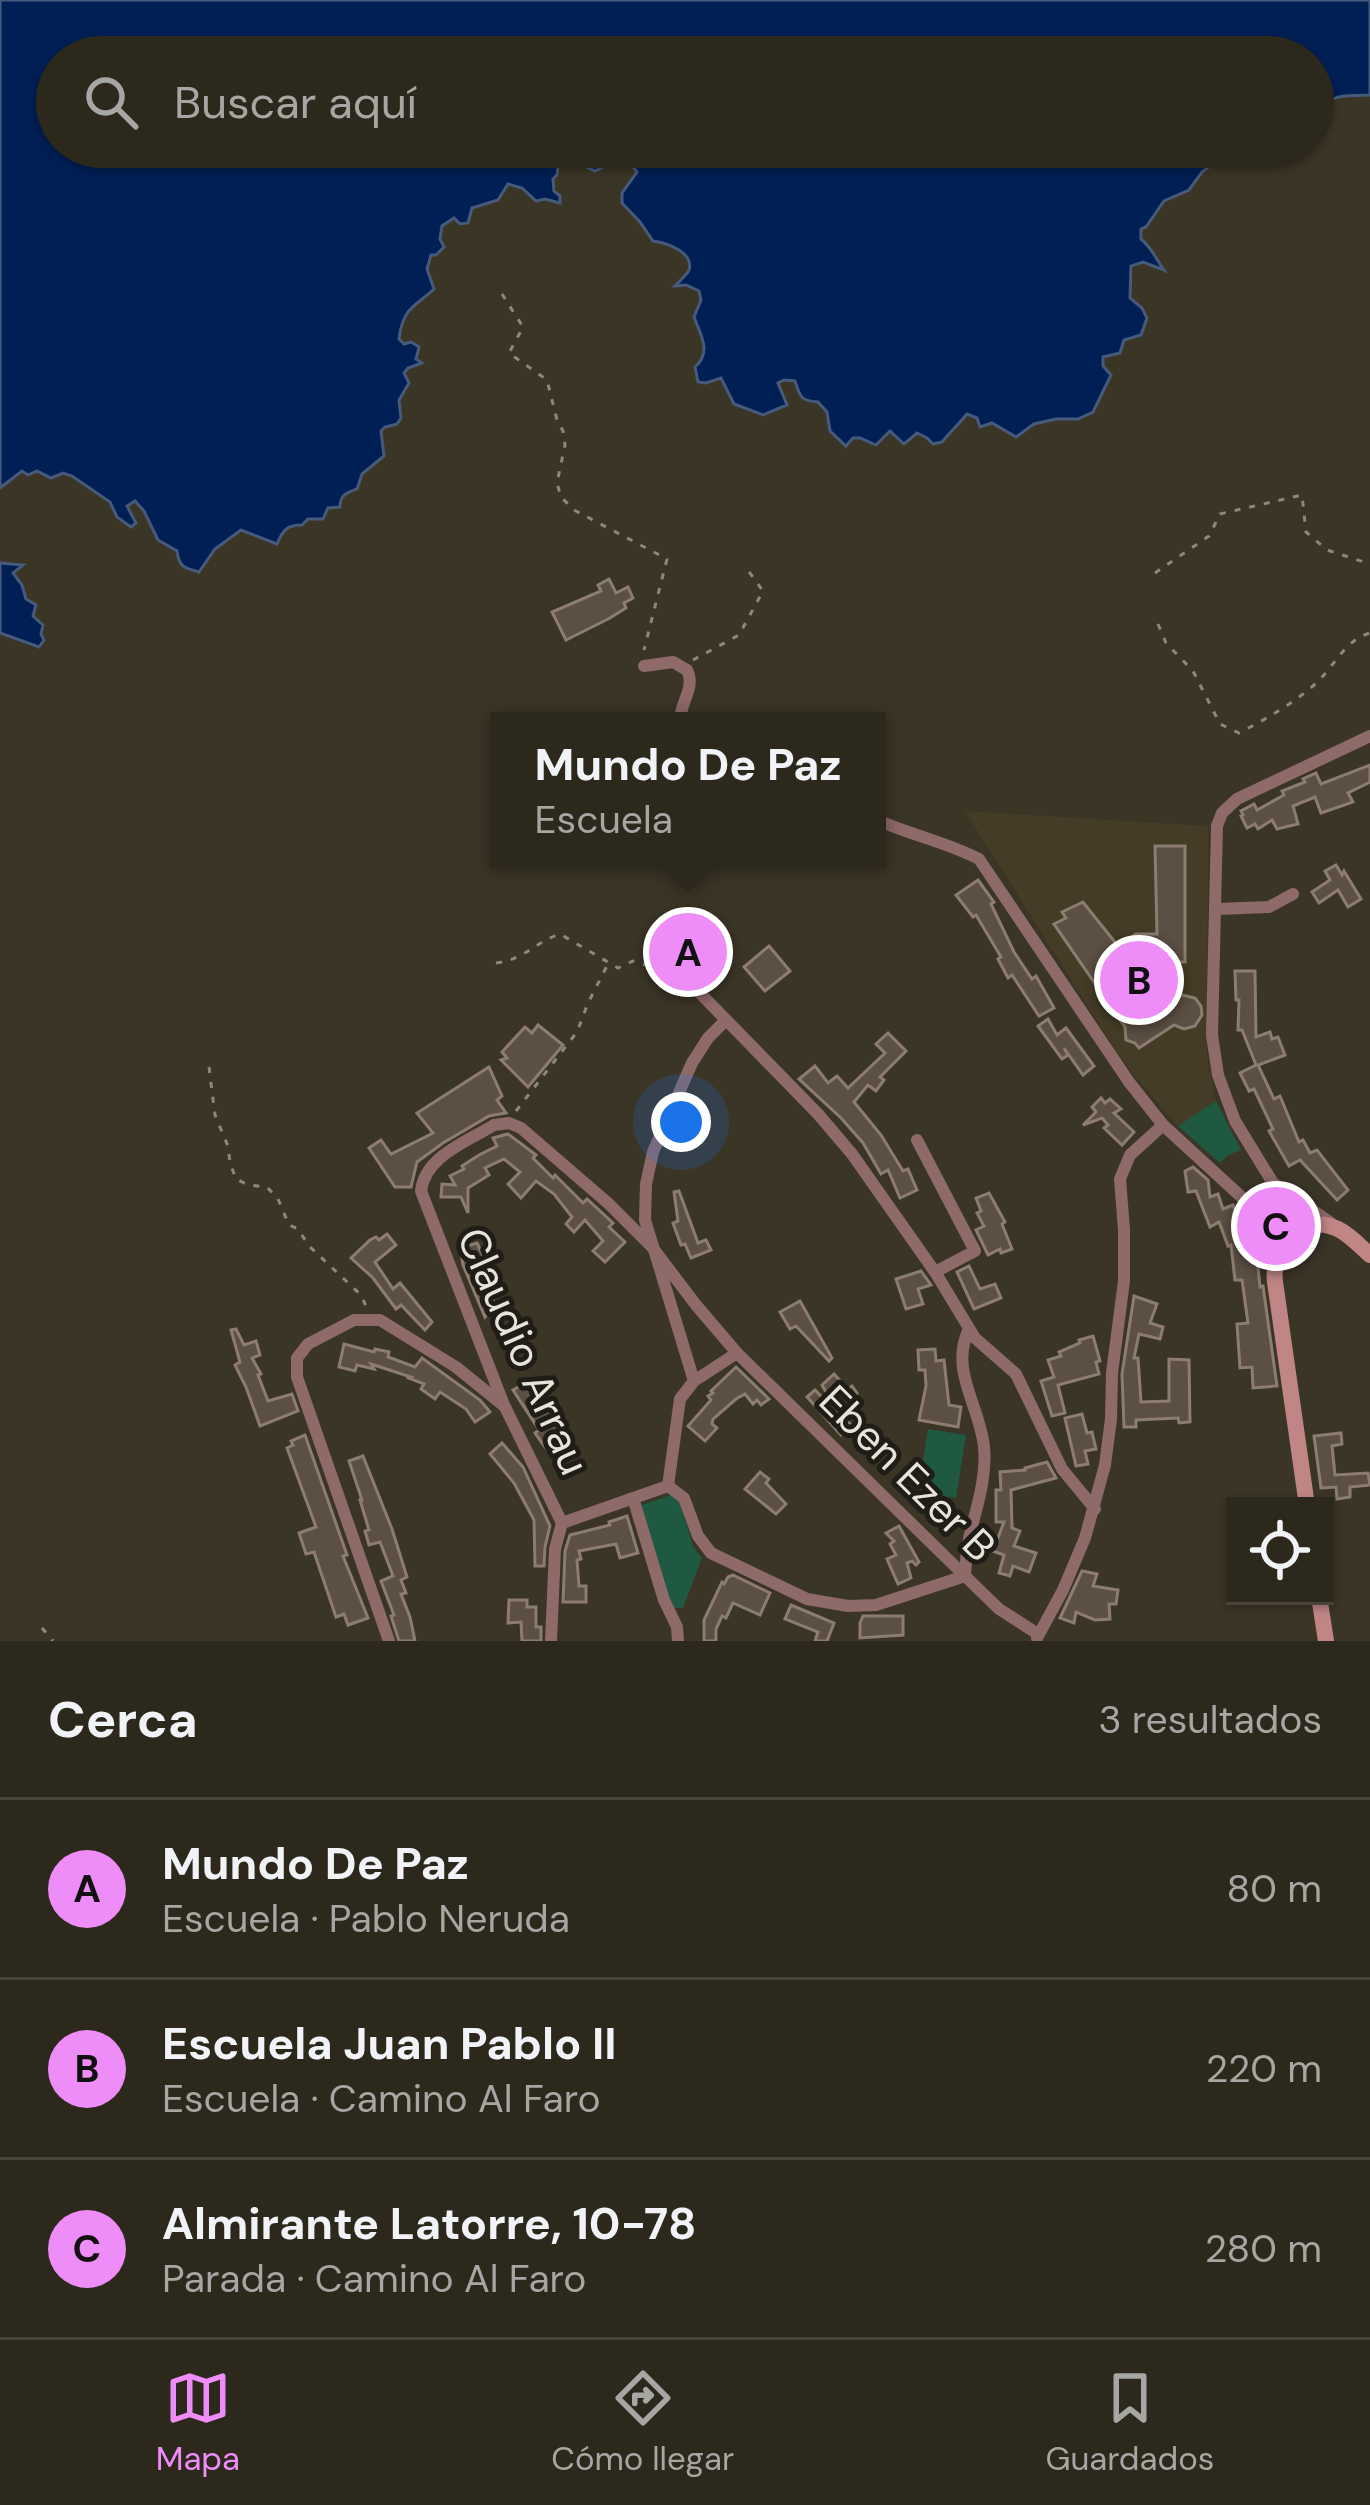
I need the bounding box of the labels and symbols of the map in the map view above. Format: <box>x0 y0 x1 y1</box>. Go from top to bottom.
pin: A <box>649 907 727 997</box>
pin: B <box>1100 935 1178 1025</box>
your location <box>651 1092 711 1152</box>
pin: C <box>1237 1181 1315 1271</box>
street label: Claudio Arrau <box>445 1219 603 1483</box>
street label: Eben Ezer B <box>808 1373 1008 1573</box>

